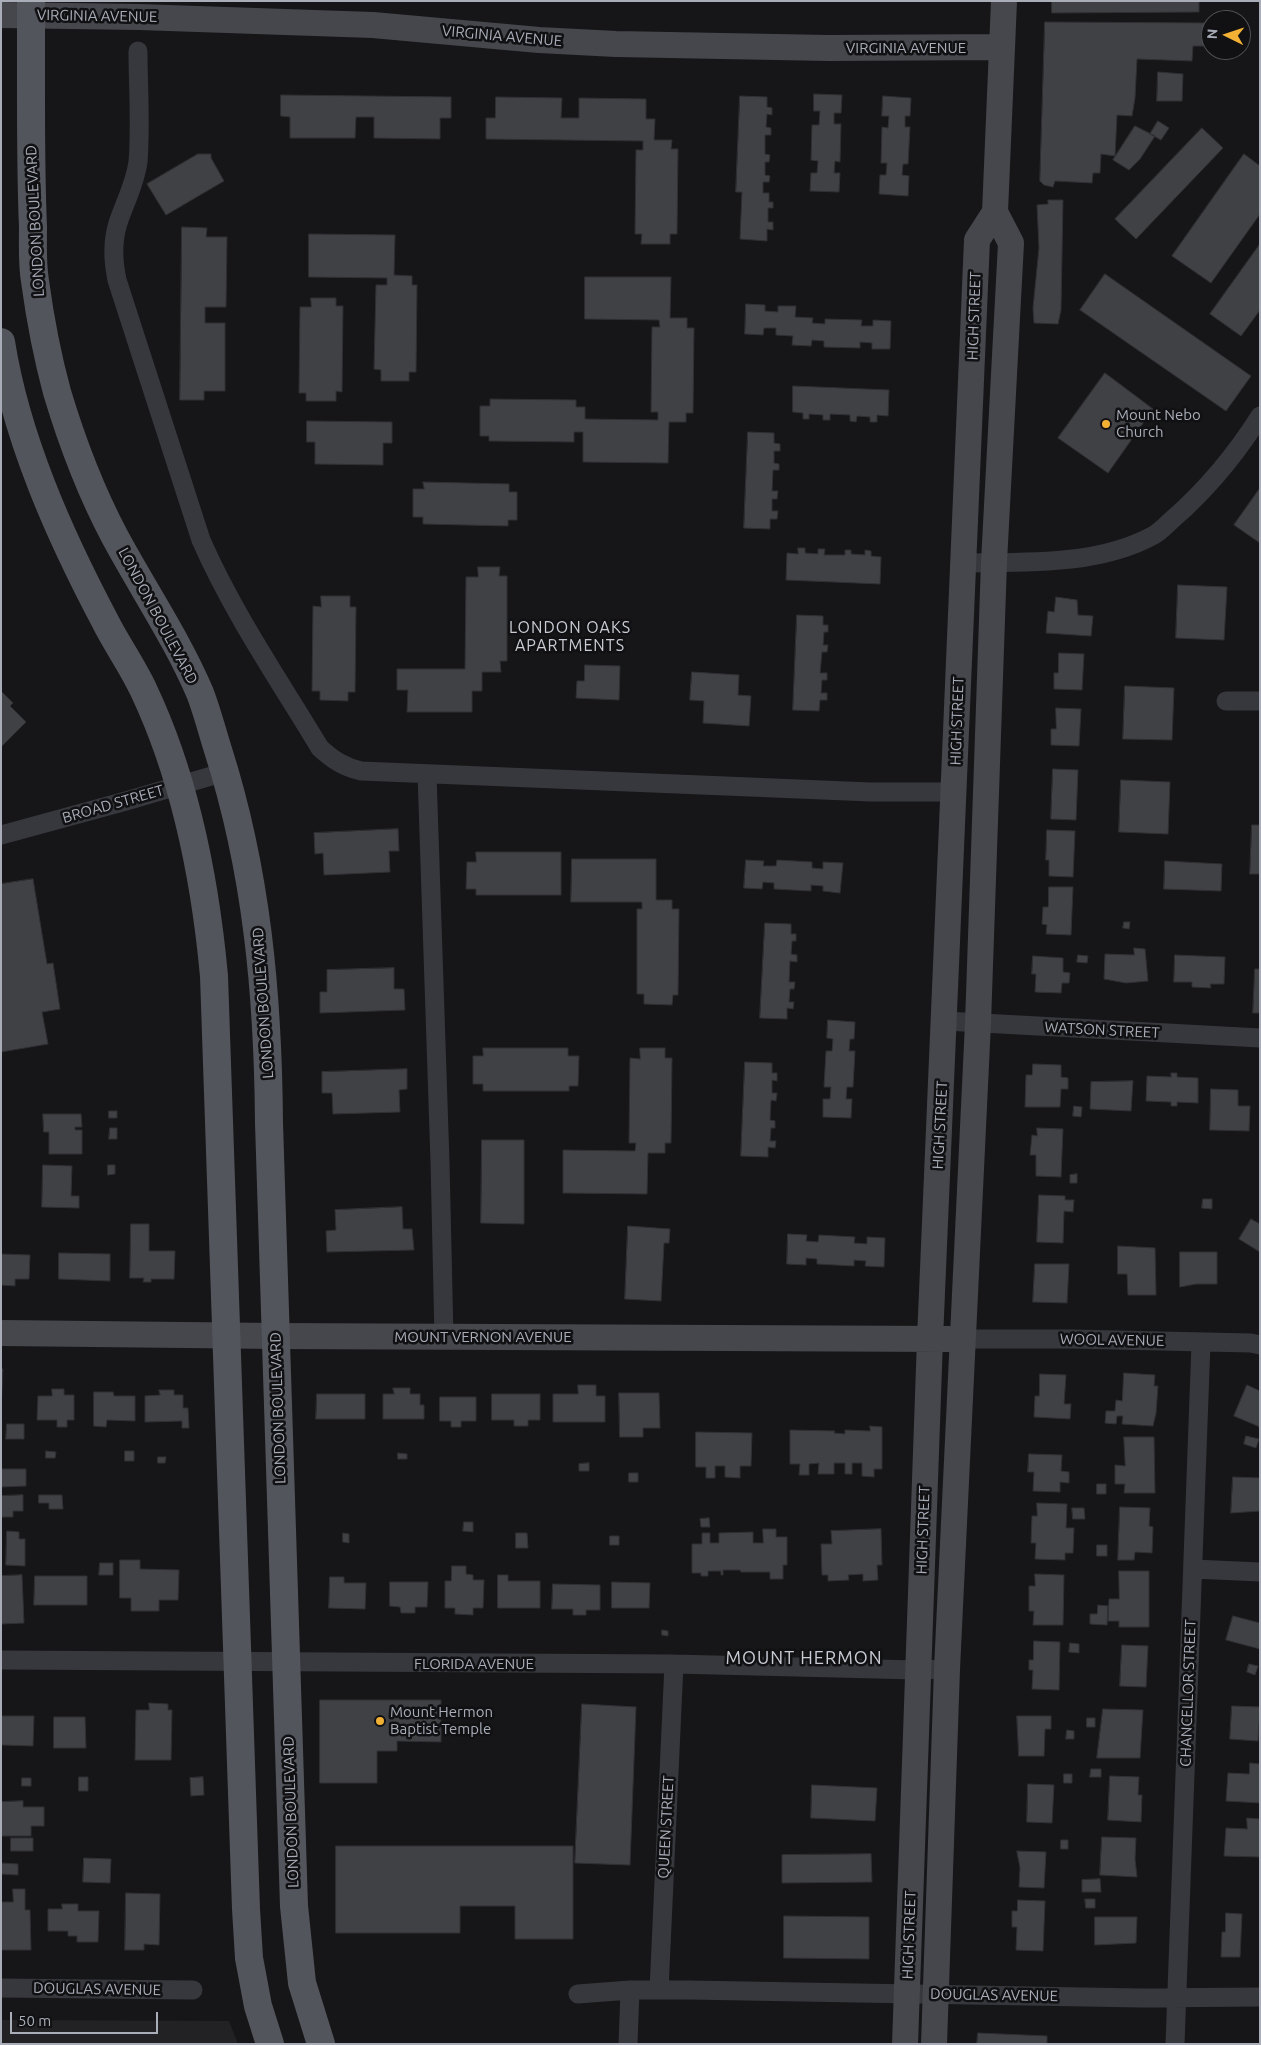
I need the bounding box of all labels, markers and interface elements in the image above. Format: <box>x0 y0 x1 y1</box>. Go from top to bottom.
street label: VIRGINIA AVENUE <box>37 6 157 26</box>
north arrow <box>1201 10 1251 60</box>
street label: VIRGINIA AVENUE <box>441 22 563 50</box>
text: N <box>1204 28 1220 40</box>
street label: VIRGINIA AVENUE <box>846 39 966 57</box>
street label: LONDON BOULEVARD <box>22 145 48 297</box>
street label: HIGH STREET <box>963 271 985 361</box>
place label: Mount Nebo Church <box>1116 406 1201 441</box>
marker: Mount Nebo Church <box>1100 418 1112 430</box>
street label: LONDON BOULEVARD <box>114 545 202 687</box>
district label: LONDON OAKS APARTMENTS <box>508 618 632 656</box>
street label: HIGH STREET <box>946 676 968 766</box>
street label: BROAD STREET <box>60 781 166 827</box>
street label: LONDON BOULEVARD <box>249 927 277 1079</box>
street label: WATSON STREET <box>1044 1018 1160 1042</box>
street label: HIGH STREET <box>929 1080 951 1170</box>
street label: MOUNT VERNON AVENUE <box>394 1328 572 1346</box>
street label: WOOL AVENUE <box>1060 1330 1164 1350</box>
street label: LONDON BOULEVARD <box>266 1332 290 1484</box>
street label: HIGH STREET <box>912 1485 934 1575</box>
street label: CHANCELLOR STREET <box>1176 1619 1200 1767</box>
district label: MOUNT HERMON <box>724 1647 884 1669</box>
street label: FLORIDA AVENUE <box>414 1655 534 1673</box>
place label: Mount Hermon Baptist Temple <box>390 1703 493 1738</box>
marker: Mount Hermon Baptist Temple <box>374 1715 386 1727</box>
street label: LONDON BOULEVARD <box>279 1736 303 1888</box>
street label: QUEEN STREET <box>654 1775 678 1879</box>
street label: HIGH STREET <box>898 1890 920 1980</box>
street label: DOUGLAS AVENUE <box>33 1979 161 1999</box>
street label: DOUGLAS AVENUE <box>930 1985 1058 2005</box>
scale bar <box>12 2002 160 2034</box>
text: 50 m <box>18 2012 51 2029</box>

